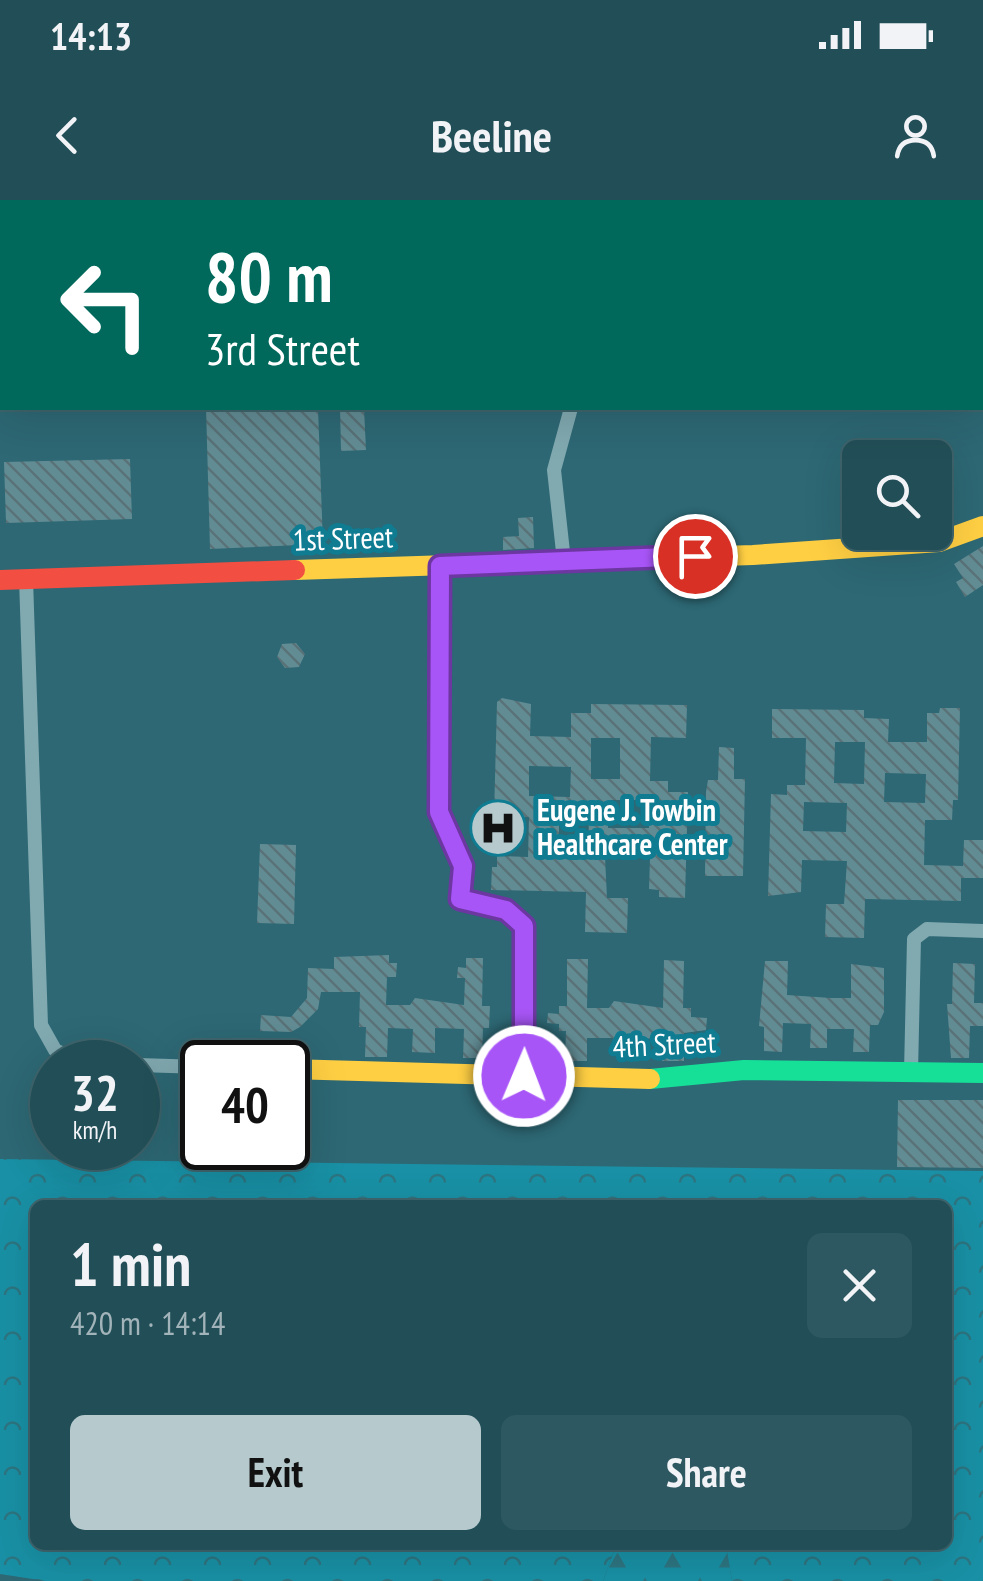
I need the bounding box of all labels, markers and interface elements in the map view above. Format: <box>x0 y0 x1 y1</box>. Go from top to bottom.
text: 14:13 <box>50 11 132 60</box>
text: Beeline <box>431 106 552 164</box>
icon: back <box>40 108 95 163</box>
icon: person <box>888 108 943 163</box>
text: 80 m <box>205 231 333 321</box>
icon: left <box>40 240 170 370</box>
text: 3rd Street <box>205 319 360 377</box>
map controls <box>842 440 952 550</box>
button: search <box>842 440 952 550</box>
pin <box>653 514 738 599</box>
street label: 1st Street <box>292 516 395 559</box>
icon: arrive <box>668 529 723 584</box>
place label: Eugene J. Towbin Healthcare Center <box>537 790 728 863</box>
hospital icon: Eugene J. Towbin Healthcare Center <box>468 798 528 858</box>
street label: 4th Street <box>611 1021 717 1066</box>
position arrow <box>472 1024 576 1128</box>
speed limit sign: 40 <box>180 1040 310 1170</box>
text: 32 <box>71 1060 119 1125</box>
text: km/h <box>73 1114 117 1146</box>
text: 1 min <box>70 1225 191 1303</box>
button: close <box>807 1233 912 1338</box>
text: 420 m · 14:14 <box>70 1302 225 1344</box>
button: Exit <box>70 1415 481 1530</box>
button: Share <box>501 1415 912 1530</box>

